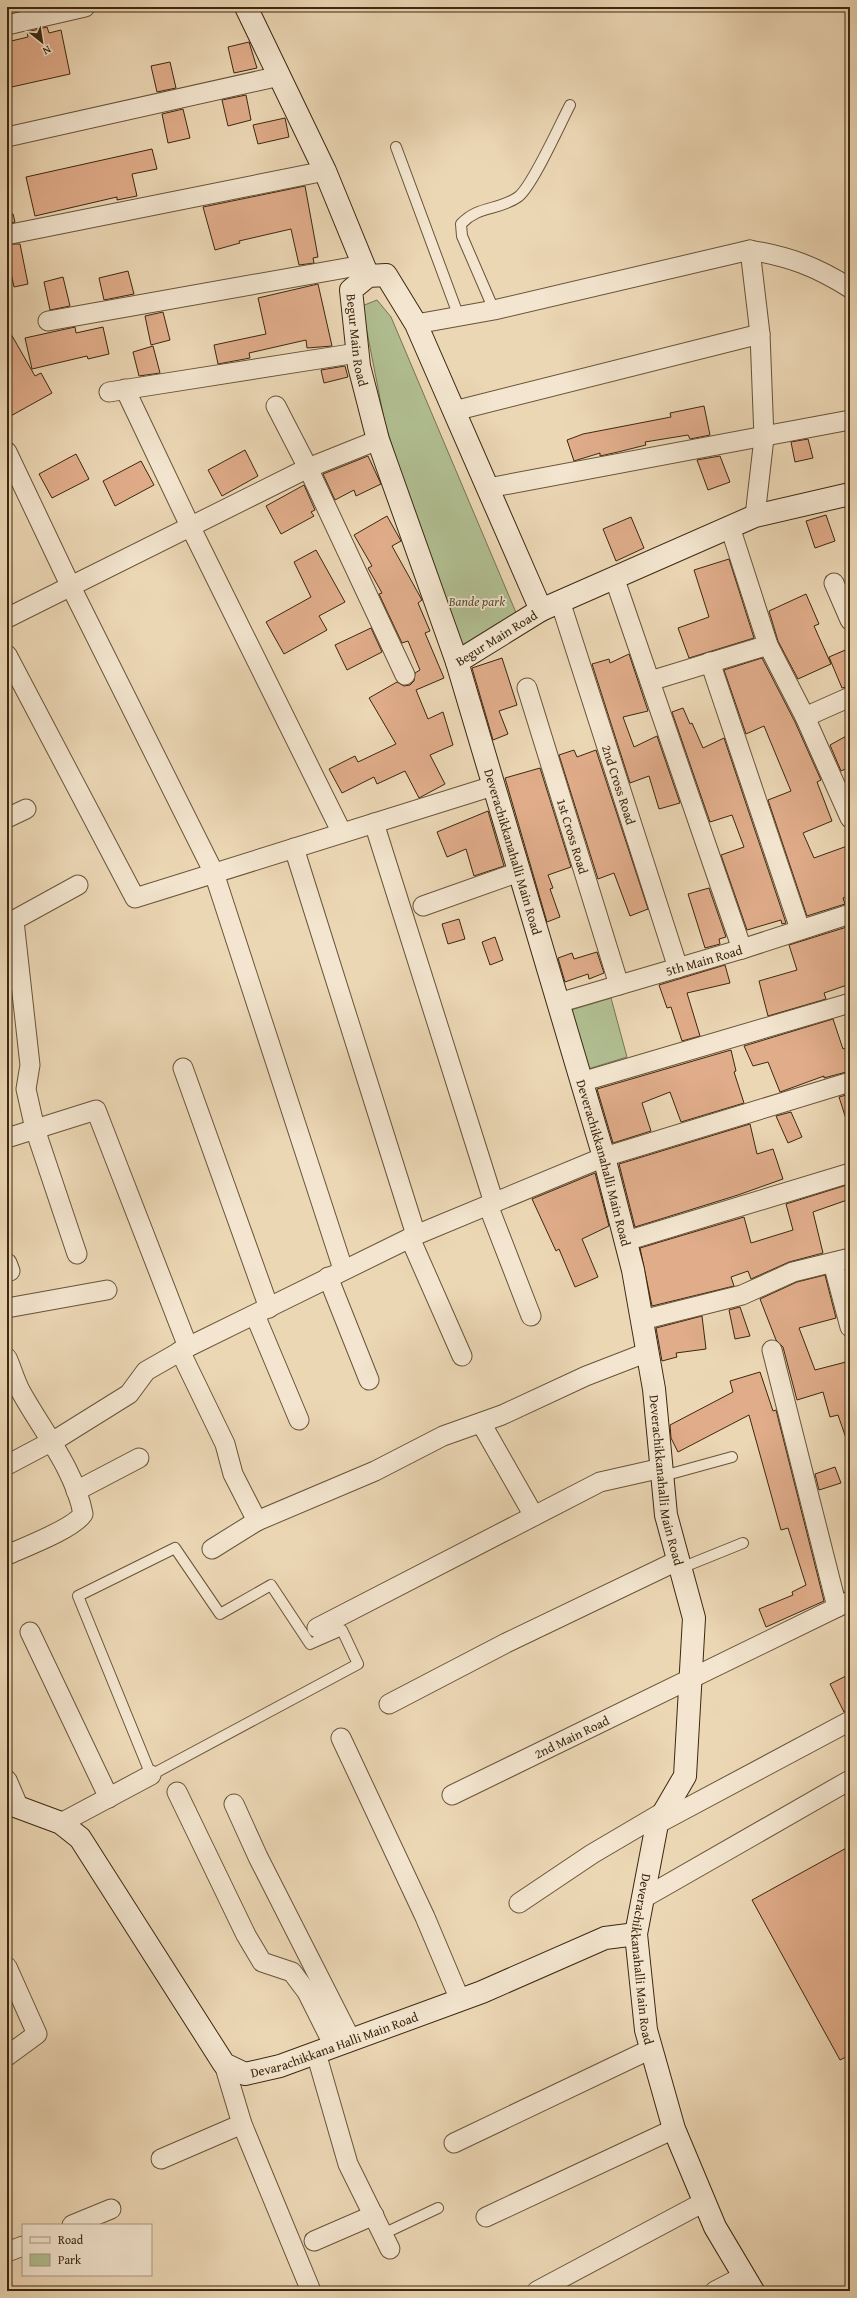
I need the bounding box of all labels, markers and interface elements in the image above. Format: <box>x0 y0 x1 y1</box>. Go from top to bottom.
north arrow <box>22 22 62 62</box>
text: N <box>39 42 54 60</box>
street label: Begur Main Road <box>341 293 373 388</box>
park label: Bande park <box>448 592 505 611</box>
street label: Begur Main Road <box>452 606 541 671</box>
street label: 2nd Cross Road <box>597 743 640 827</box>
street label: Deverachikkanahalli Main Road <box>479 767 547 937</box>
street label: 1st Cross Road <box>552 796 593 876</box>
street label: 5th Main Road <box>663 940 745 981</box>
street label: Deverachikkanahalli Main Road <box>571 1077 636 1248</box>
street label: Deverachikkanahalli Main Road <box>645 1394 688 1567</box>
street label: 2nd Main Road <box>531 1711 613 1764</box>
street label: Deverachikkanahalli Main Road <box>626 1872 659 2047</box>
street label: Devarachikkana Halli Main Road <box>249 2007 421 2082</box>
legend <box>22 2224 152 2276</box>
text: Road <box>58 2231 84 2248</box>
text: Park <box>58 2251 82 2268</box>

